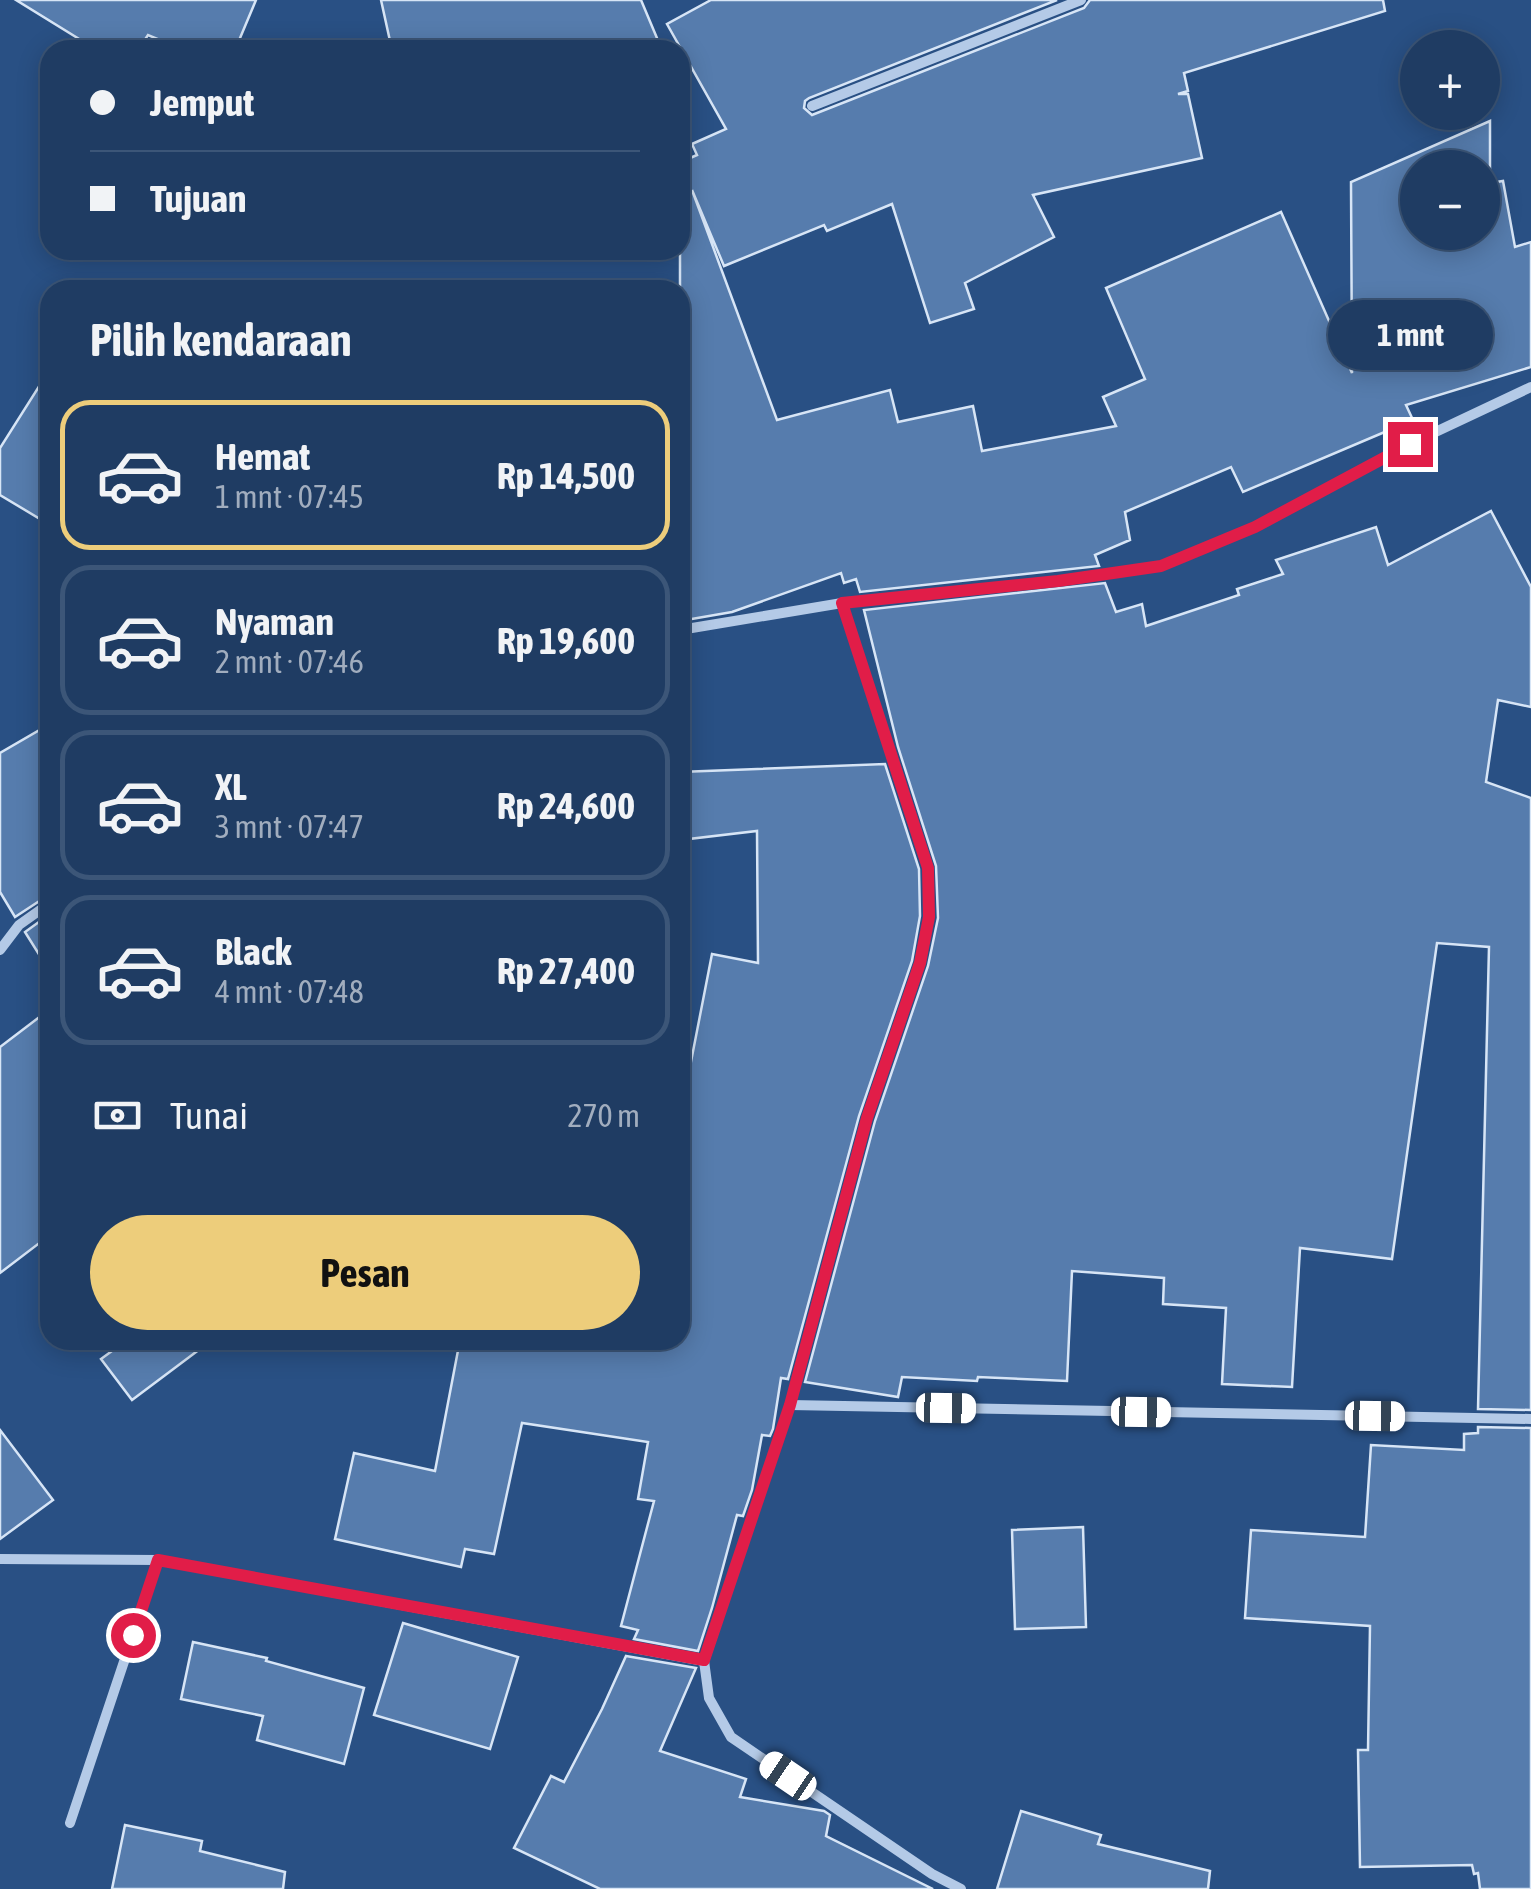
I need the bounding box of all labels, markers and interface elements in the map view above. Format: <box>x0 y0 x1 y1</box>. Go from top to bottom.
map controls <box>1400 30 1500 250</box>
button: + <box>1400 30 1500 130</box>
text: Jemput <box>150 81 254 124</box>
button: − <box>1400 150 1500 250</box>
text: Tujuan <box>150 177 246 220</box>
callout: 1 mnt <box>1328 299 1492 369</box>
text: Pilih kendaraan <box>90 314 352 366</box>
text: 1 mnt <box>1377 316 1444 353</box>
route end <box>1388 422 1433 467</box>
icon: car <box>95 430 185 520</box>
text: Hemat <box>215 435 310 478</box>
text: Rp 14,500 <box>497 454 635 497</box>
text: 1 mnt · 07:45 <box>215 478 364 515</box>
icon: car <box>95 595 185 685</box>
text: Nyaman <box>215 600 334 643</box>
text: Rp 19,600 <box>497 619 635 662</box>
text: 2 mnt · 07:46 <box>215 643 364 680</box>
icon: car <box>95 760 185 850</box>
text: XL <box>215 765 247 808</box>
text: Rp 24,600 <box>497 784 635 827</box>
text: 3 mnt · 07:47 <box>215 808 364 845</box>
icon: car <box>95 925 185 1015</box>
text: Black <box>215 930 292 973</box>
text: Rp 27,400 <box>497 949 635 992</box>
text: 4 mnt · 07:48 <box>215 973 364 1010</box>
icon: cash <box>90 1088 145 1143</box>
text: Tunai <box>170 1094 248 1137</box>
text: 270 m <box>567 1097 640 1134</box>
button: Pesan <box>90 1215 640 1330</box>
car <box>916 1392 976 1424</box>
car <box>1111 1396 1171 1428</box>
car <box>1345 1400 1405 1432</box>
route start <box>111 1613 156 1658</box>
car <box>755 1747 821 1805</box>

